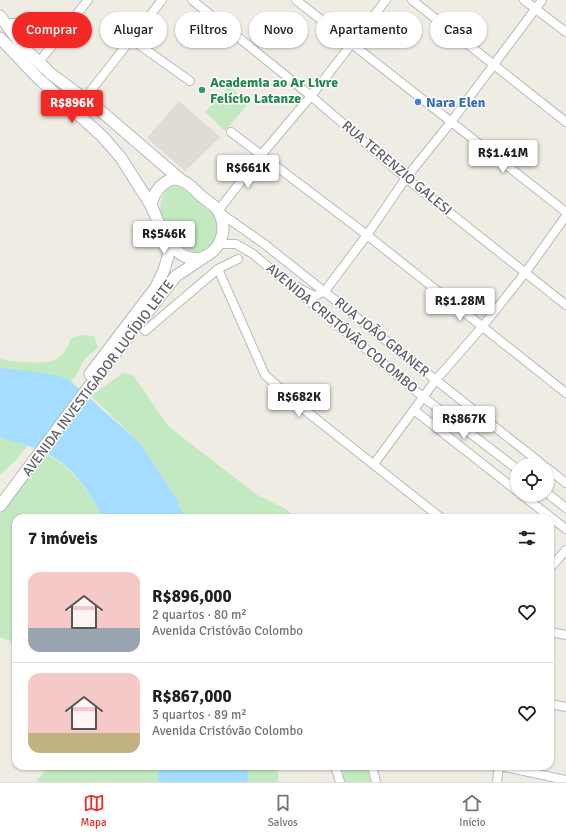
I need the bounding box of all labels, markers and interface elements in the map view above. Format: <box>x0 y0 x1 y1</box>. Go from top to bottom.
chip: Comprar <box>12 12 92 48</box>
chip: Alugar <box>100 12 167 48</box>
chip: Filtros <box>175 12 241 48</box>
chip: Novo <box>249 12 308 48</box>
chip: Apartamento <box>316 12 422 48</box>
chip: Casa <box>430 12 487 48</box>
place label: Academia ao Ar Livre Felício Latanze <box>210 74 338 107</box>
marker: Academia ao Ar Livre Felício Latanze <box>197 85 207 95</box>
pin: R$896K <box>39 90 105 124</box>
place label: Nara Elen <box>426 94 486 111</box>
text: R$896K <box>50 95 94 111</box>
marker: Nara Elen <box>413 97 423 107</box>
street label: RUA TERENZIO GALESI <box>339 117 455 219</box>
pin: R$1.41M <box>466 140 540 174</box>
text: R$1.41M <box>478 145 528 161</box>
pin: R$661K <box>215 155 281 189</box>
text: R$661K <box>226 160 270 176</box>
pin: R$546K <box>131 221 197 255</box>
text: R$546K <box>142 226 186 242</box>
street label: AVENIDA CRISTÓVÃO COLOMBO <box>263 260 421 396</box>
street label: AVENIDA INVESTIGADOR LUCÍDIO LEITE <box>19 276 177 480</box>
pin: R$1.28M <box>423 288 497 322</box>
text: R$1.28M <box>435 293 485 309</box>
street label: RUA JOÃO GRANER <box>331 294 433 380</box>
pin: R$682K <box>266 384 332 418</box>
text: R$682K <box>277 389 321 405</box>
pin: R$867K <box>431 406 497 440</box>
text: R$867K <box>442 411 486 427</box>
map controls <box>510 458 554 502</box>
button: locate <box>510 458 554 502</box>
icon: filters <box>516 527 538 549</box>
text: 7 imóveis <box>28 528 98 549</box>
text: R$896,000 <box>152 586 232 607</box>
icon: home <box>60 588 108 636</box>
icon: heart <box>516 601 538 623</box>
text: 2 quartos · 80 m² <box>152 607 247 623</box>
text: Avenida Cristóvão Colombo <box>152 623 303 639</box>
text: R$867,000 <box>152 686 232 707</box>
icon: home <box>60 689 108 737</box>
icon: heart <box>516 702 538 724</box>
text: 3 quartos · 89 m² <box>152 707 247 723</box>
text: Avenida Cristóvão Colombo <box>152 723 303 739</box>
tab: Mapa <box>81 792 106 829</box>
tab: Salvos <box>268 792 298 829</box>
tab: Início <box>459 792 485 829</box>

